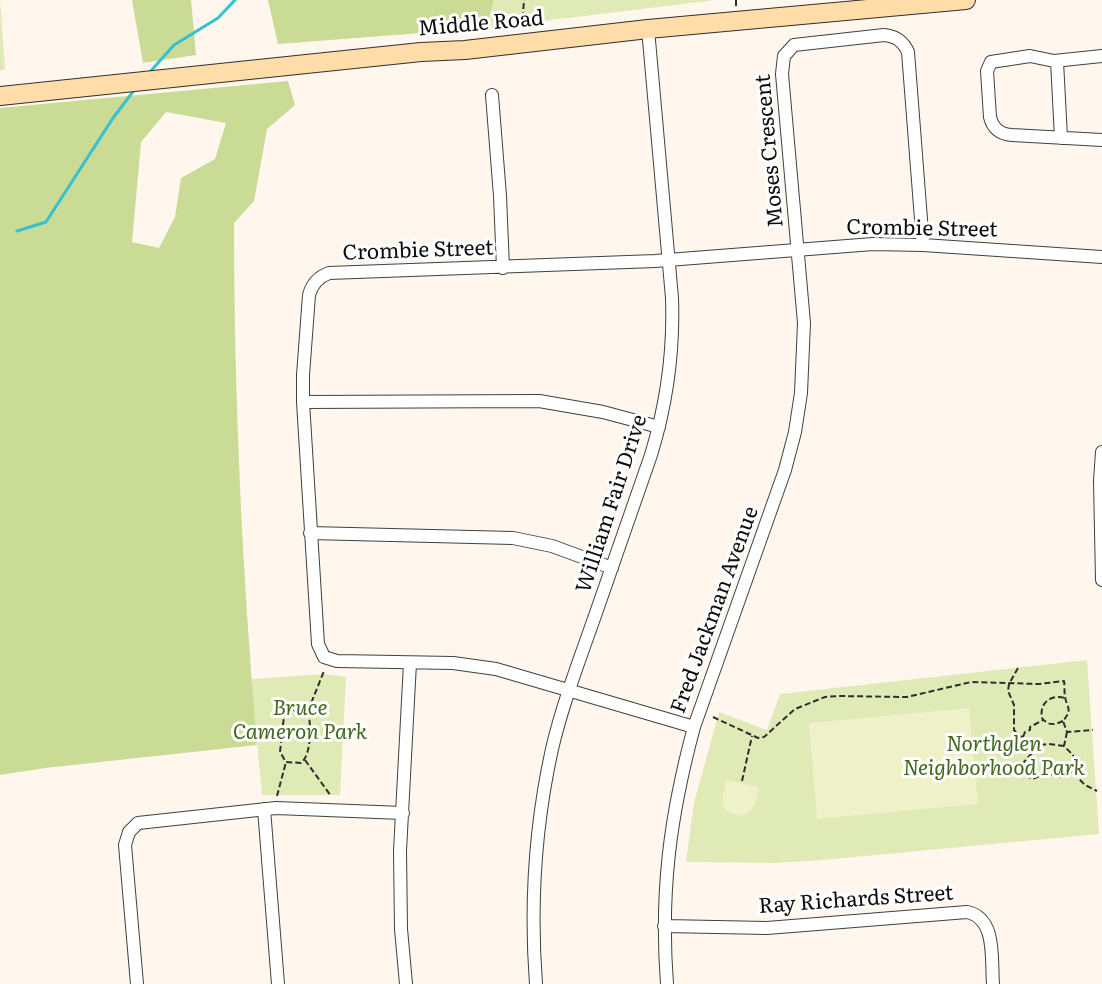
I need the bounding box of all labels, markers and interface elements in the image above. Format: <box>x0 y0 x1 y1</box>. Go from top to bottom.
street label: Middle Road <box>417 6 545 42</box>
street label: Moses Crescent <box>751 73 789 229</box>
street label: Crombie Street <box>846 215 998 243</box>
street label: Crombie Street <box>342 236 494 266</box>
street label: William Fair Drive <box>571 412 653 596</box>
street label: Fred Jackman Avenue <box>666 503 764 717</box>
park label: Bruce Cameron Park <box>233 696 367 746</box>
park label: Northglen Neighborhood Park <box>903 732 1085 782</box>
street label: Ray Richards Street <box>758 881 954 919</box>

